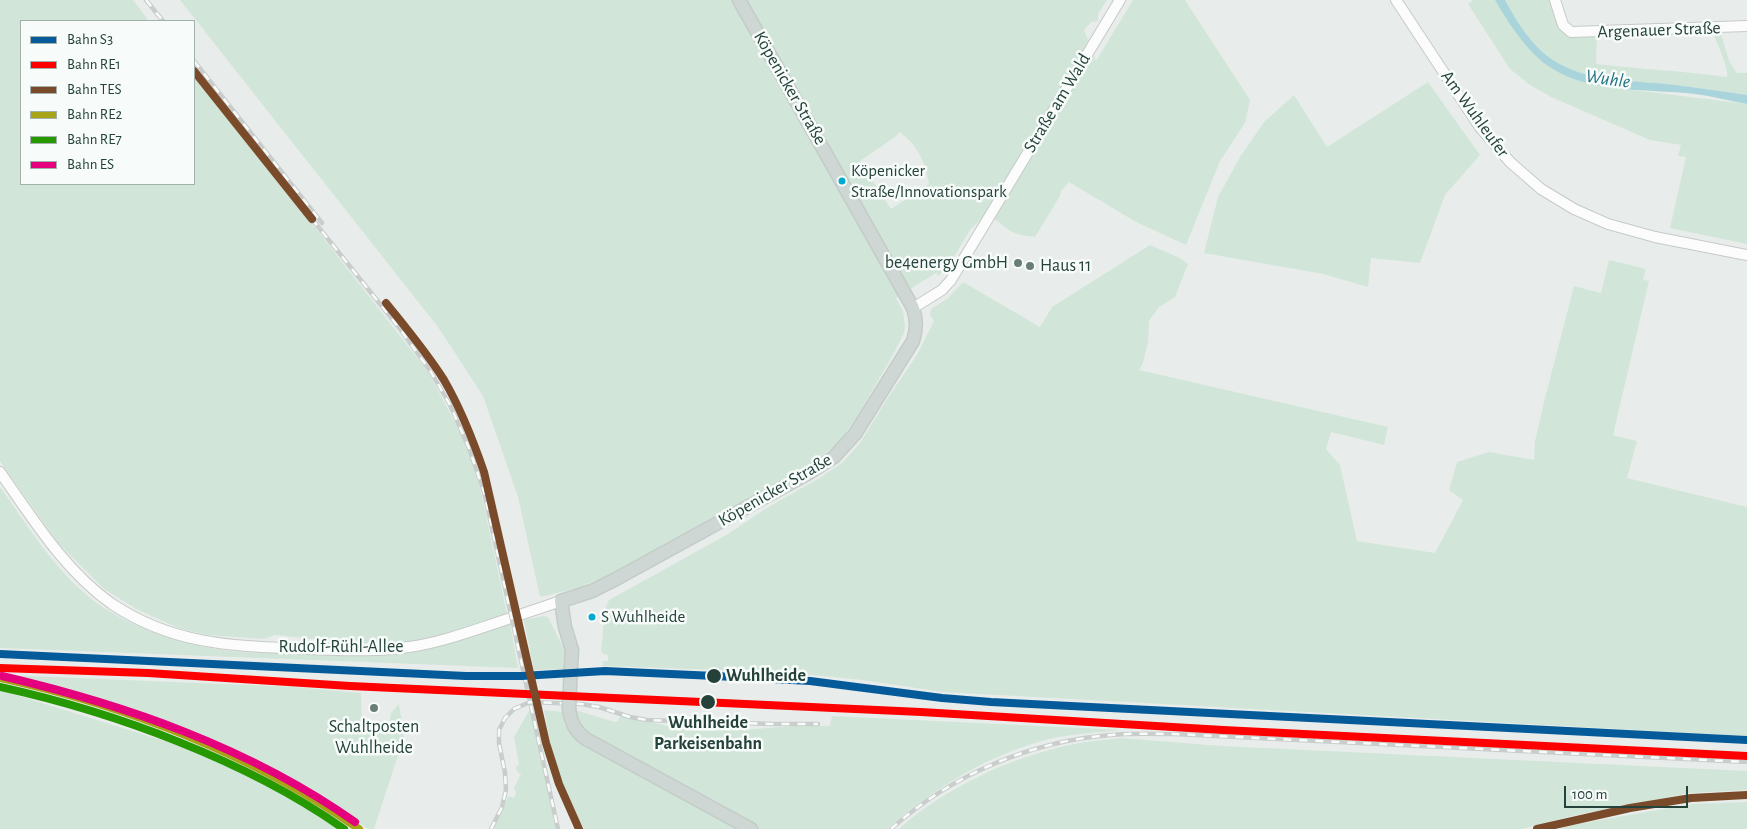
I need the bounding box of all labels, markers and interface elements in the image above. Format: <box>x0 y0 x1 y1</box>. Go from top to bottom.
street label: Argenauer Straße <box>1597 17 1721 43</box>
legend <box>20 20 195 185</box>
street label: Köpenicker Straße <box>749 27 831 149</box>
text: Bahn S3 <box>67 32 113 47</box>
street label: Straße am Wald <box>1019 49 1095 157</box>
text: Bahn RE1 <box>67 57 121 72</box>
water label: Wuhle <box>1584 65 1632 93</box>
street label: Am Wuhleufer <box>1436 66 1514 162</box>
text: Bahn TES <box>67 82 122 97</box>
text: Bahn RE2 <box>67 107 122 122</box>
text: Bahn RE7 <box>67 132 122 147</box>
text: Bahn ES <box>67 157 114 172</box>
place label: Köpenicker Straße/Innovationspark <box>851 161 1007 201</box>
marker: Köpenicker Straße/Innovationspark <box>837 176 847 186</box>
place label: be4energy GmbH <box>885 252 1008 274</box>
place label: Haus 11 <box>1040 255 1091 277</box>
marker: be4energy GmbH <box>1012 257 1024 269</box>
marker: Haus 11 <box>1024 260 1036 272</box>
street label: Köpenicker Straße <box>714 449 836 531</box>
place label: S Wuhlheide <box>601 607 685 627</box>
marker: S Wuhlheide <box>587 612 597 622</box>
street label: Rudolf-Rühl-Allee <box>279 636 403 658</box>
place label: Wuhlheide <box>726 665 806 687</box>
marker: Wuhlheide <box>705 667 723 685</box>
marker: Wuhlheide Parkeisenbahn <box>699 693 717 711</box>
marker: Schaltposten Wuhlheide <box>368 702 380 714</box>
place label: Wuhlheide Parkeisenbahn <box>654 712 762 754</box>
place label: Schaltposten Wuhlheide <box>329 716 419 759</box>
scale bar <box>1567 776 1691 808</box>
text: 100 m <box>1572 787 1607 802</box>

